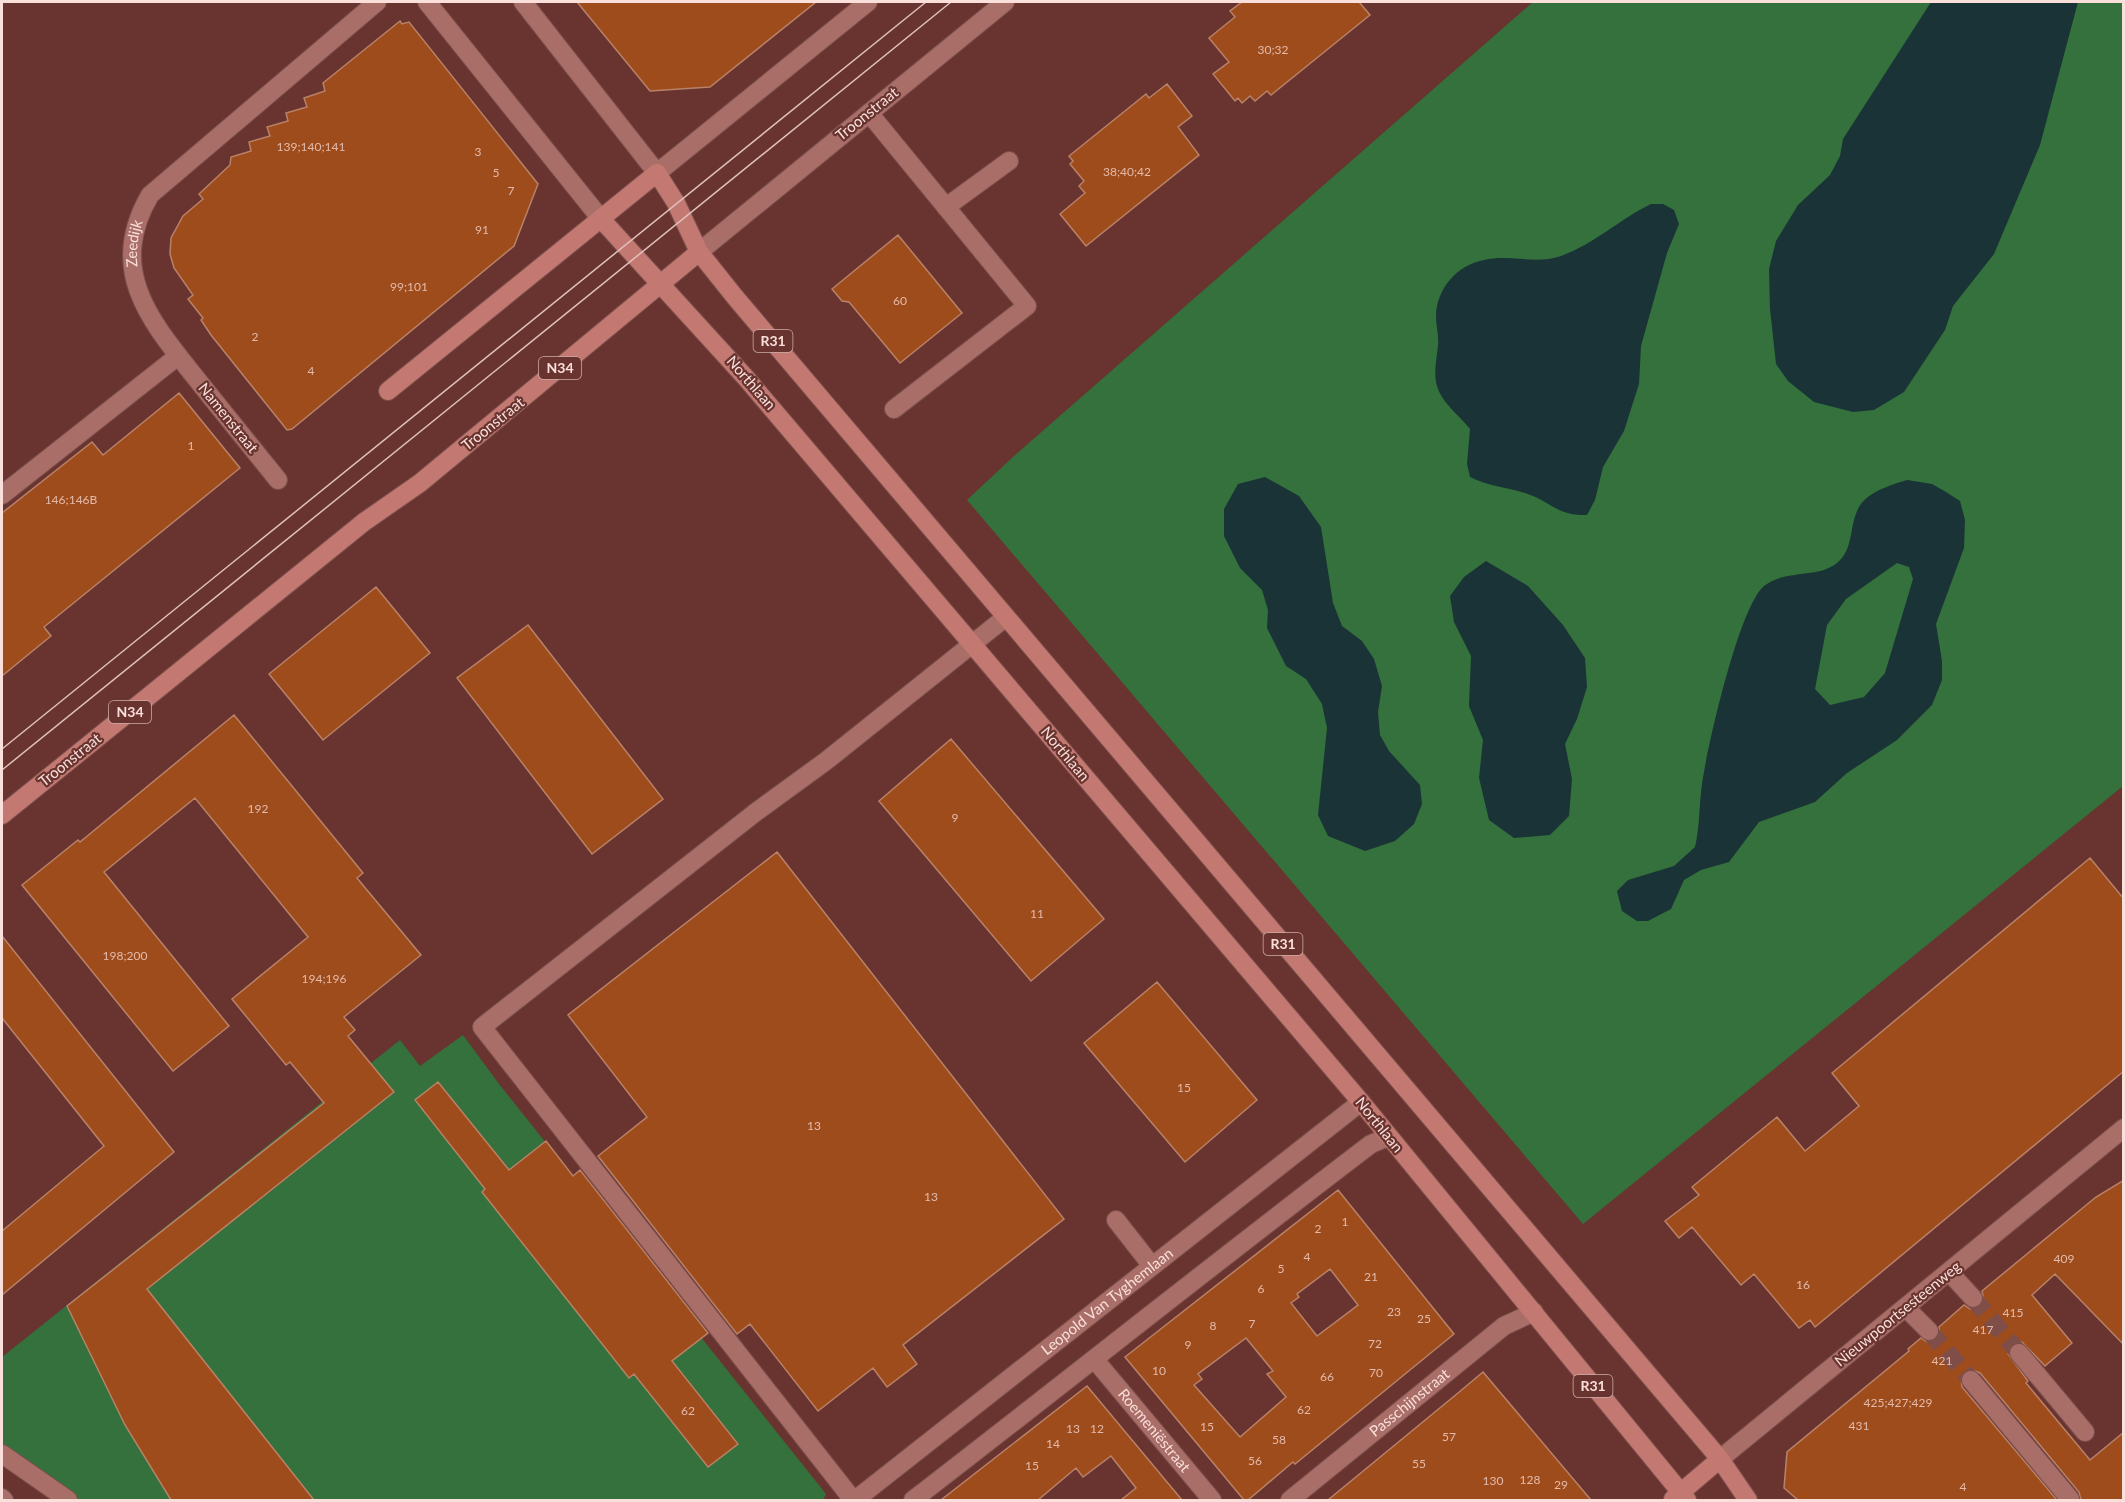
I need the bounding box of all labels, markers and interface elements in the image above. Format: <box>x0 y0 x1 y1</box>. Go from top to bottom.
house number: 30;32 <box>1258 42 1289 57</box>
street label: Troonstraat <box>832 82 902 144</box>
house number: 139;140;141 <box>277 139 345 154</box>
house number: 3 <box>475 144 482 159</box>
house number: 38;40;42 <box>1103 164 1151 179</box>
house number: 5 <box>493 165 500 180</box>
house number: 7 <box>508 183 515 198</box>
street label: Zeedijk <box>122 217 146 268</box>
house number: 91 <box>475 222 489 237</box>
house number: 99;101 <box>390 279 428 294</box>
house number: 60 <box>893 293 907 308</box>
house number: 2 <box>252 329 259 344</box>
road number: R31 <box>754 330 792 352</box>
street label: Northlaan <box>723 352 780 413</box>
road number: N34 <box>539 357 581 379</box>
house number: 4 <box>308 363 315 378</box>
street label: Namenstraat <box>195 379 263 456</box>
street label: Troonstraat <box>458 392 528 454</box>
house number: 1 <box>188 438 195 453</box>
house number: 146;146B <box>45 492 98 507</box>
road number: N34 <box>109 701 151 723</box>
street label: Northlaan <box>1038 722 1094 784</box>
street label: Troonstraat <box>35 728 105 790</box>
house number: 192 <box>248 801 268 816</box>
house number: 9 <box>952 810 959 825</box>
house number: 11 <box>1030 906 1044 921</box>
road number: R31 <box>1264 933 1302 955</box>
house number: 198;200 <box>103 948 147 963</box>
house number: 194;196 <box>302 971 346 986</box>
house number: 15 <box>1177 1080 1191 1095</box>
street label: Northlaan <box>1352 1093 1407 1156</box>
house number: 13 <box>807 1118 821 1133</box>
house number: 13 <box>924 1189 938 1204</box>
house number: 1 <box>1342 1214 1349 1229</box>
house number: 2 <box>1315 1221 1322 1236</box>
street label: Leopold Van Tyghemlaan <box>1037 1243 1176 1358</box>
house number: 4 <box>1304 1249 1311 1264</box>
house number: 409 <box>2054 1251 2074 1266</box>
street label: Nieuwpoortsesteenweg <box>1831 1257 1964 1370</box>
house number: 5 <box>1278 1261 1285 1276</box>
house number: 21 <box>1364 1269 1378 1284</box>
house number: 16 <box>1796 1277 1810 1292</box>
house number: 6 <box>1258 1281 1265 1296</box>
house number: 23 <box>1387 1304 1401 1319</box>
house number: 415 <box>2003 1305 2023 1320</box>
house number: 25 <box>1417 1311 1431 1326</box>
house number: 7 <box>1249 1316 1256 1331</box>
house number: 8 <box>1210 1318 1217 1333</box>
house number: 417 <box>1973 1322 1993 1337</box>
house number: 72 <box>1368 1336 1382 1351</box>
house number: 9 <box>1185 1337 1192 1352</box>
house number: 421 <box>1932 1353 1952 1368</box>
house number: 10 <box>1152 1363 1166 1378</box>
street label: Passchijnstraat <box>1365 1364 1453 1440</box>
house number: 70 <box>1369 1365 1383 1380</box>
house number: 66 <box>1320 1369 1334 1384</box>
road number: R31 <box>1574 1375 1612 1397</box>
street label: Roemeniëstraat <box>1115 1385 1195 1476</box>
house number: 425;427;429 <box>1864 1395 1932 1410</box>
house number: 62 <box>1297 1402 1311 1417</box>
house number: 62 <box>681 1403 695 1418</box>
house number: 431 <box>1849 1418 1869 1433</box>
house number: 15 <box>1200 1419 1214 1434</box>
house number: 13 <box>1066 1421 1080 1436</box>
house number: 12 <box>1090 1421 1104 1436</box>
house number: 57 <box>1442 1429 1456 1444</box>
house number: 58 <box>1272 1432 1286 1447</box>
house number: 14 <box>1046 1436 1060 1451</box>
house number: 56 <box>1248 1453 1262 1468</box>
house number: 55 <box>1412 1456 1426 1471</box>
house number: 15 <box>1025 1458 1039 1473</box>
house number: 128 <box>1520 1472 1540 1487</box>
house number: 130 <box>1483 1473 1503 1488</box>
house number: 29 <box>1554 1477 1568 1492</box>
house number: 4 <box>1960 1479 1967 1494</box>

